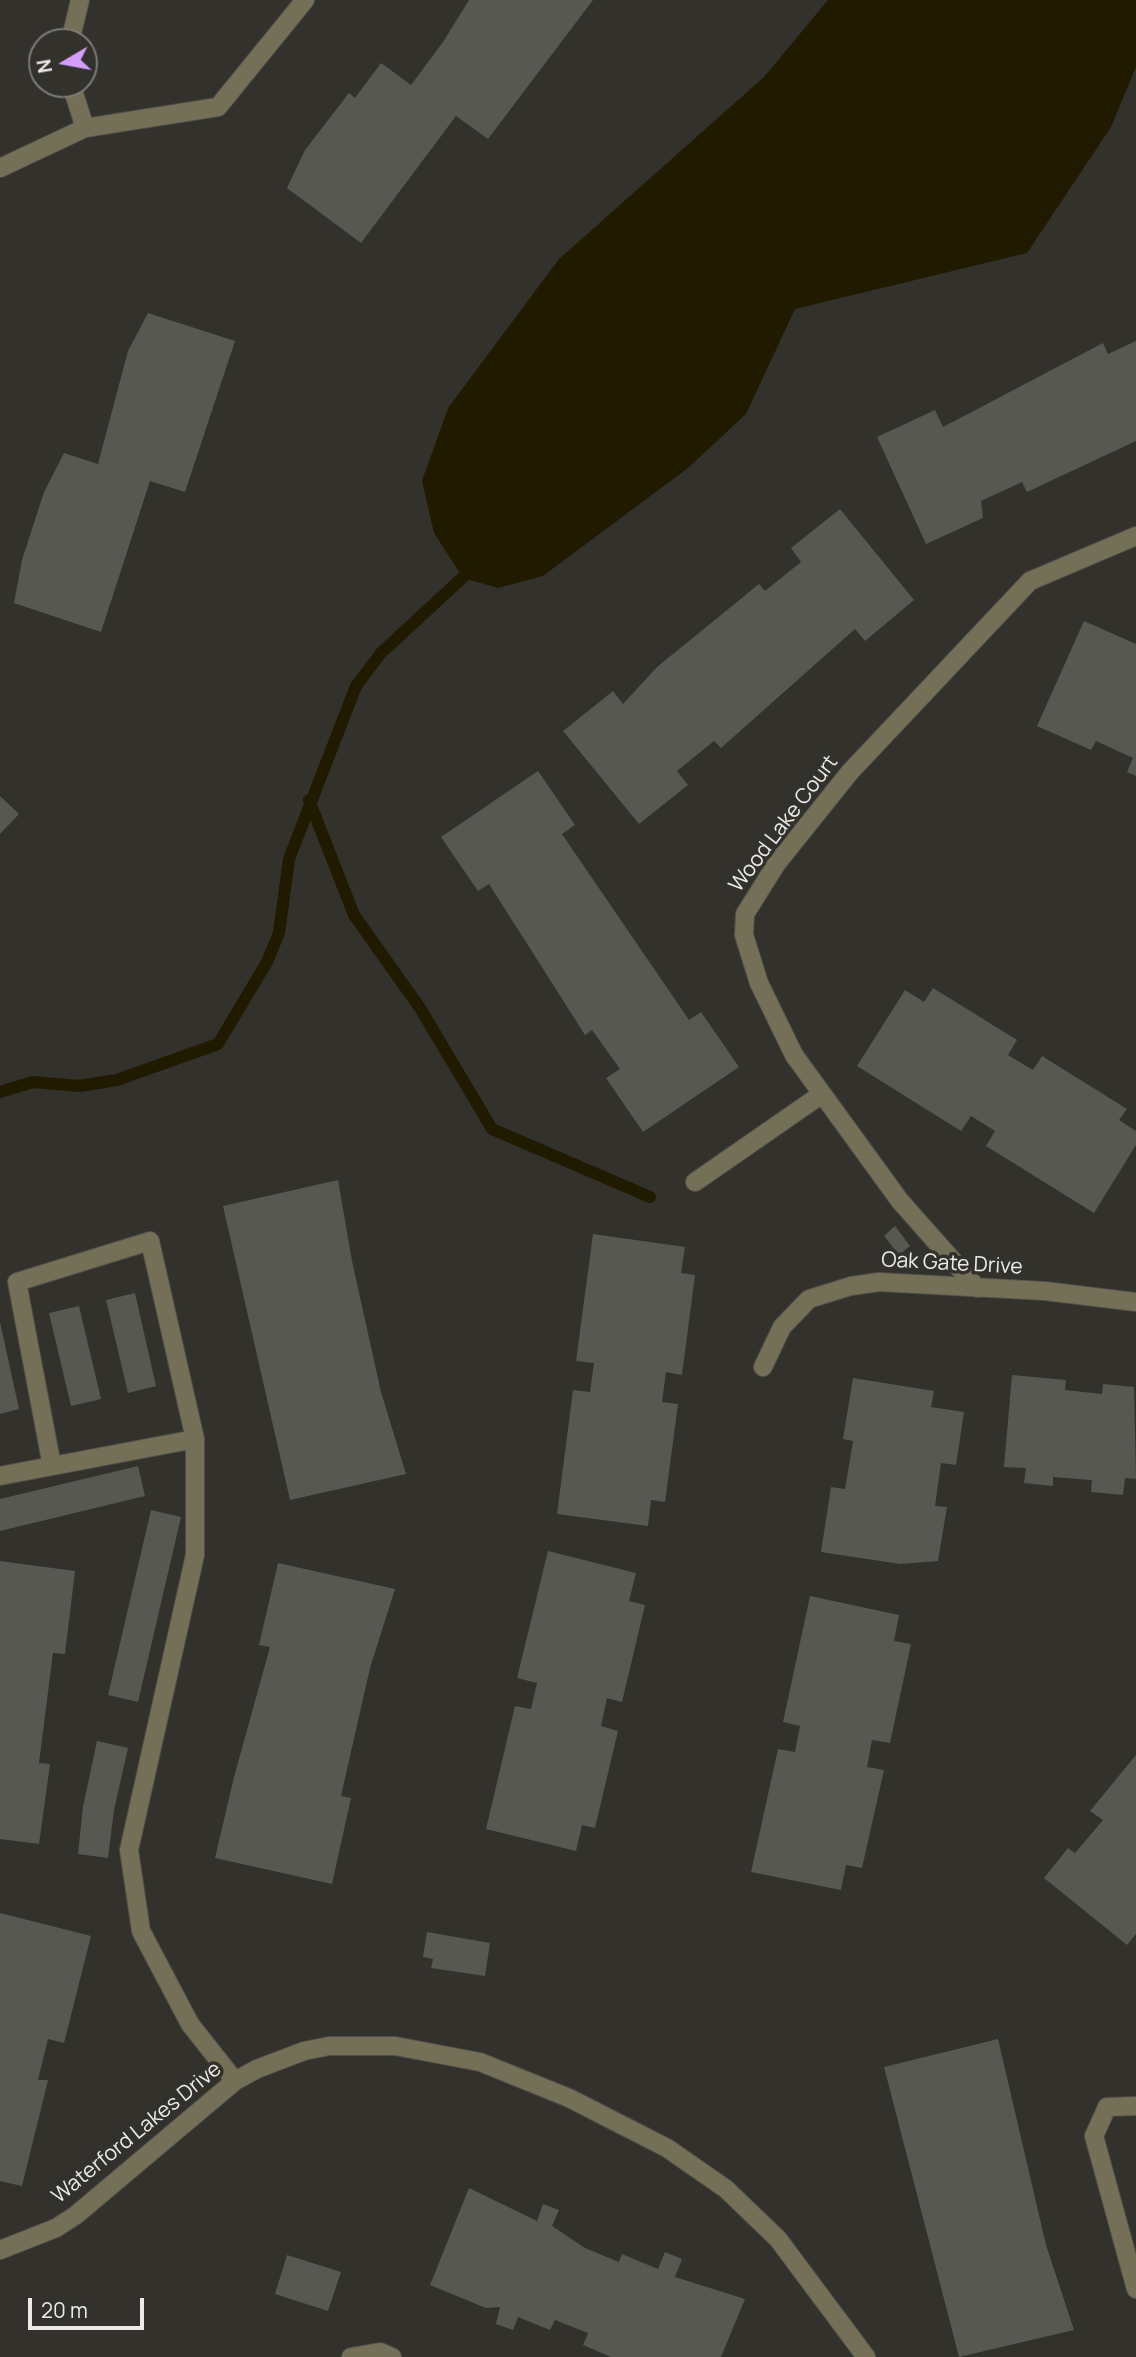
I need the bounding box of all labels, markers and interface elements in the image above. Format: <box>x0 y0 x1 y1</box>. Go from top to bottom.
north arrow <box>28 28 98 98</box>
text: N <box>30 57 58 75</box>
street label: Wood Lake Court <box>724 751 844 897</box>
street label: Oak Gate Drive <box>881 1248 1023 1280</box>
street label: Waterford Lakes Drive <box>47 2057 227 2209</box>
scale bar <box>32 2284 147 2328</box>
text: 20 m <box>41 2296 88 2324</box>

